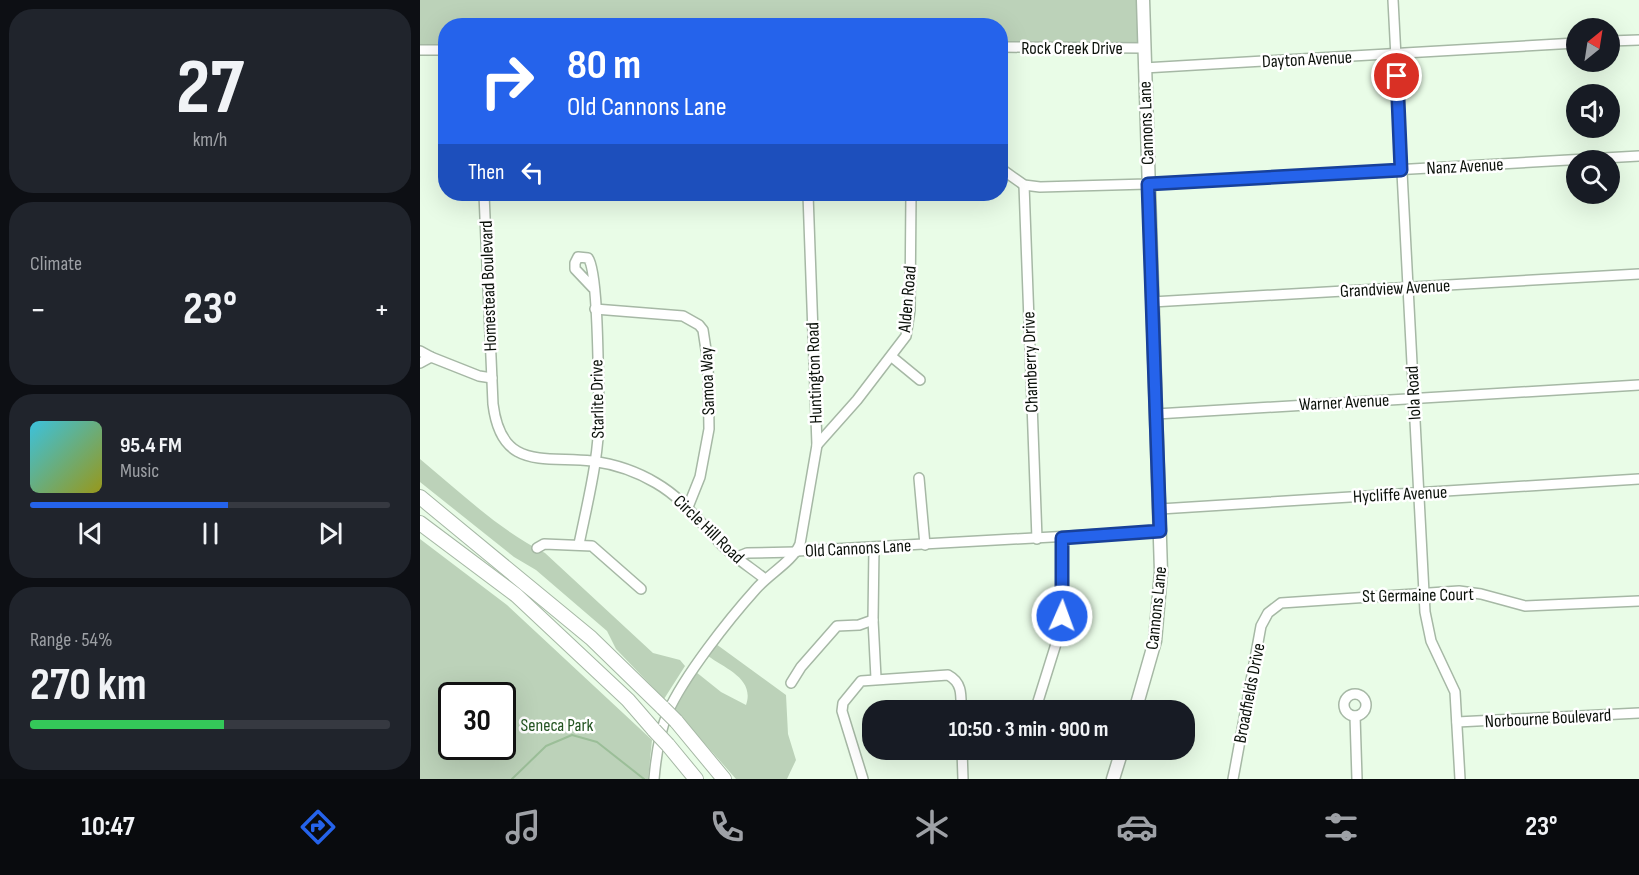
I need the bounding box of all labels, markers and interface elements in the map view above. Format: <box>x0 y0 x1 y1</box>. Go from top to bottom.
north arrow <box>1566 18 1620 72</box>
map controls <box>1566 18 1620 204</box>
street label: Rock Creek Drive <box>1021 38 1123 59</box>
text: 80 m <box>567 40 641 91</box>
text: 27 <box>176 42 244 135</box>
icon: right <box>468 42 546 120</box>
street label: Dayton Avenue <box>1262 47 1353 72</box>
pin <box>1371 50 1422 101</box>
icon: arrive <box>1380 59 1413 92</box>
street label: Cannons Lane <box>1135 81 1158 165</box>
button: sound <box>1566 84 1620 138</box>
text: Old Cannons Lane <box>567 91 727 123</box>
text: km/h <box>193 128 227 152</box>
button: search <box>1566 150 1620 204</box>
street label: Nanz Avenue <box>1426 154 1504 179</box>
icon: left <box>516 156 549 189</box>
text: Then <box>468 159 504 186</box>
street label: Homestead Boulevard <box>476 220 501 352</box>
text: Climate <box>30 252 82 276</box>
street label: Alden Road <box>894 265 921 334</box>
street label: Grandview Avenue <box>1339 275 1451 302</box>
text: 23° <box>183 282 237 337</box>
text: − <box>30 290 46 330</box>
text: + <box>374 290 390 330</box>
street label: Chamberry Drive <box>1018 311 1043 413</box>
street label: Huntington Road <box>802 322 827 424</box>
street label: Samoa Way <box>696 346 719 416</box>
street label: Starlite Drive <box>586 359 609 439</box>
street label: Iola Road <box>1402 365 1425 421</box>
street label: Warner Avenue <box>1298 390 1390 415</box>
text: 95.4 FM <box>120 432 182 459</box>
text: Music <box>120 459 159 483</box>
street label: Hycliffe Avenue <box>1352 482 1448 507</box>
street label: Circle Hill Road <box>669 491 748 568</box>
icon: previous <box>74 517 107 550</box>
icon: pause <box>194 517 227 550</box>
icon: next <box>314 517 347 550</box>
street label: Old Cannons Lane <box>804 535 912 562</box>
street label: Cannons Lane <box>1142 565 1171 651</box>
position arrow <box>1030 584 1094 648</box>
street label: St Germaine Court <box>1362 584 1474 607</box>
text: Range · 54% <box>30 628 112 652</box>
street label: Broadfields Drive <box>1230 641 1269 745</box>
text: 270 km <box>30 658 146 713</box>
speed limit sign: 30 <box>438 682 516 760</box>
street label: Norbourne Boulevard <box>1484 705 1612 732</box>
park label: Seneca Park <box>521 715 594 736</box>
text: 10:50 · 3 min · 900 m <box>949 716 1108 743</box>
icon: directions <box>297 806 339 848</box>
icon: music <box>502 806 544 848</box>
icon: phone <box>706 806 748 848</box>
icon: climate <box>911 806 953 848</box>
icon: car <box>1116 806 1158 848</box>
icon: filters <box>1320 806 1362 848</box>
text: 10:47 <box>81 811 134 843</box>
text: 23° <box>1525 811 1558 843</box>

